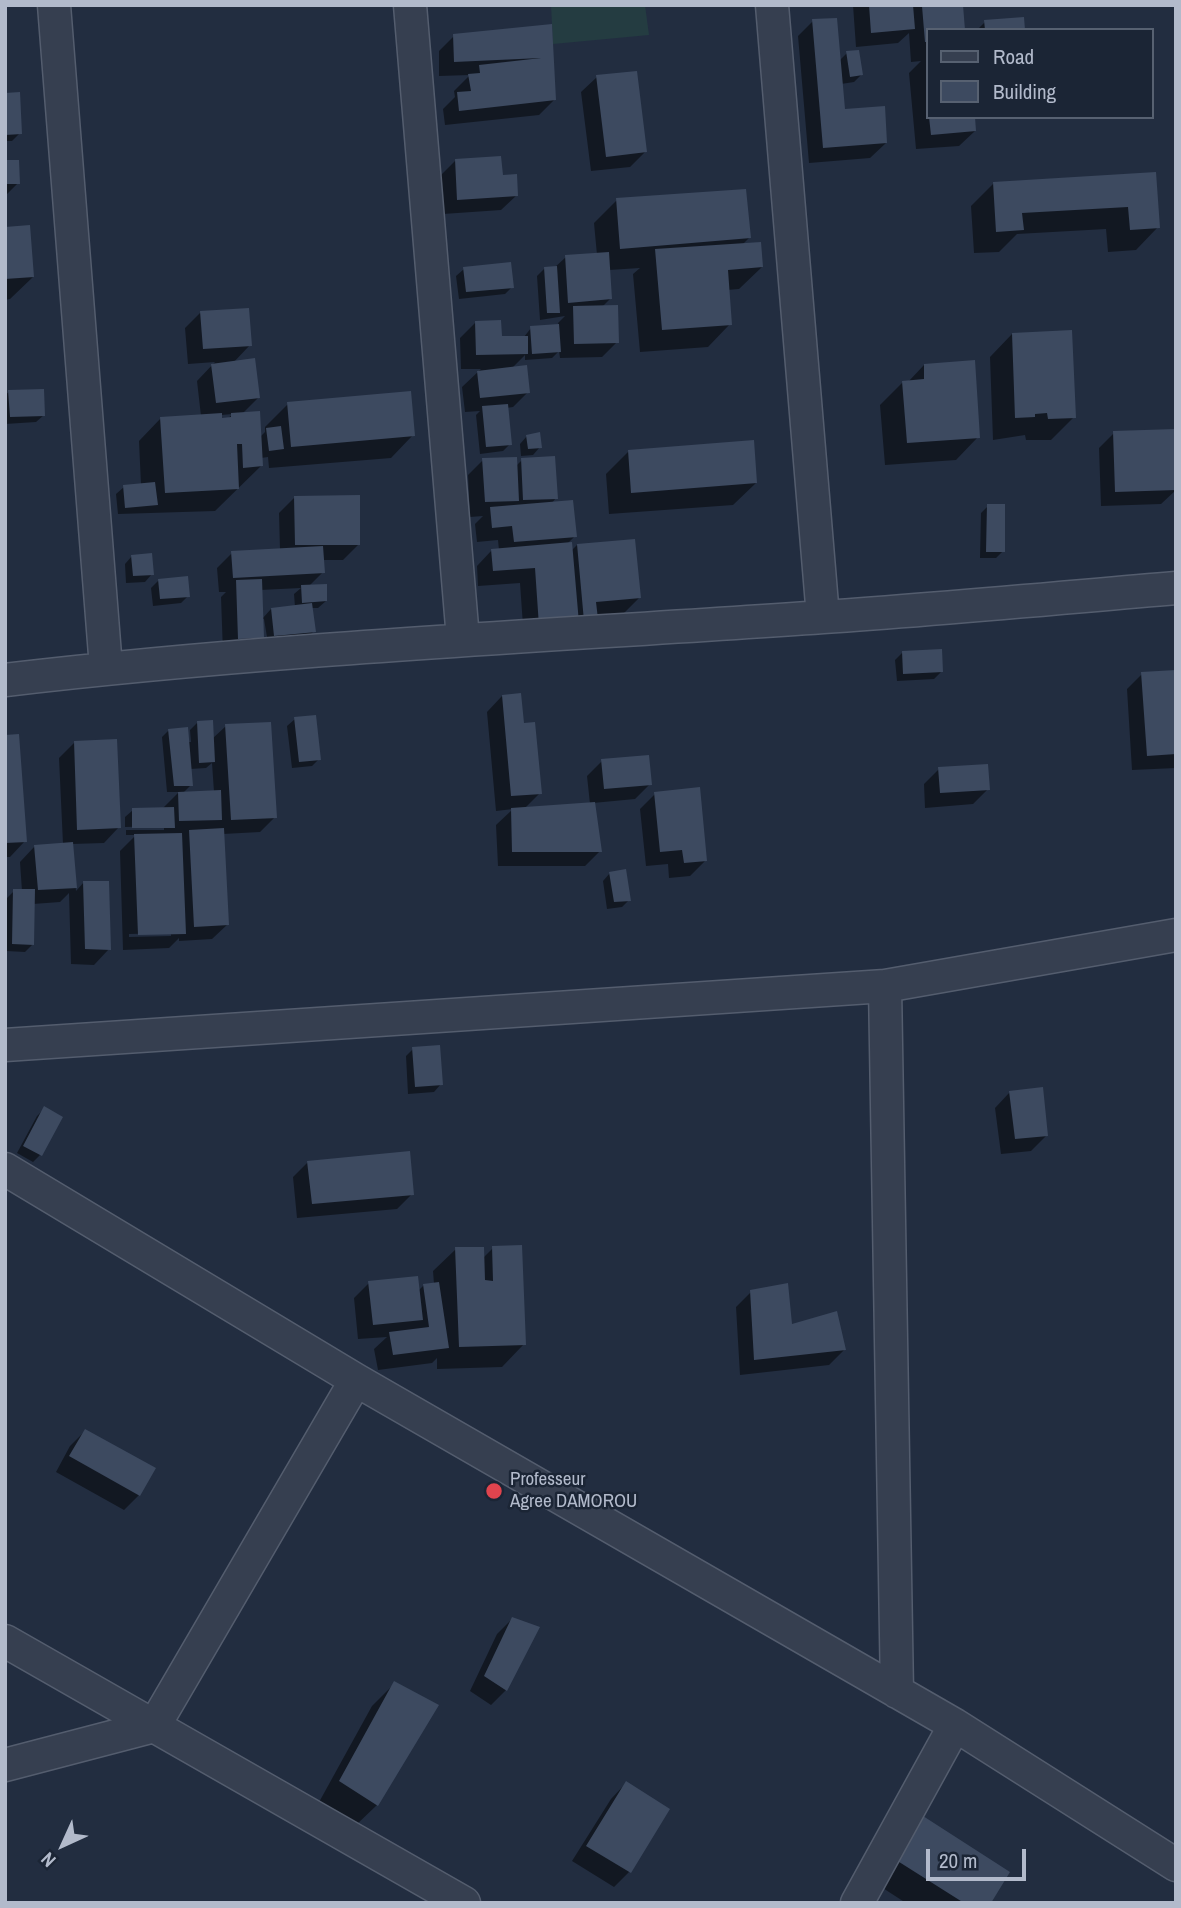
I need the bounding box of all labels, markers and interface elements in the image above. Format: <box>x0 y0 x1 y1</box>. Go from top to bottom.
legend <box>926 28 1153 119</box>
text: Road <box>993 42 1034 71</box>
text: Building <box>993 77 1056 106</box>
place label: Professeur Agree DAMOROU <box>510 1469 637 1513</box>
marker: Professeur Agree DAMOROU <box>484 1481 504 1501</box>
north arrow <box>28 1810 98 1880</box>
scale bar <box>929 1834 1029 1878</box>
text: 20 m <box>939 1846 977 1875</box>
text: N <box>35 1847 61 1873</box>

